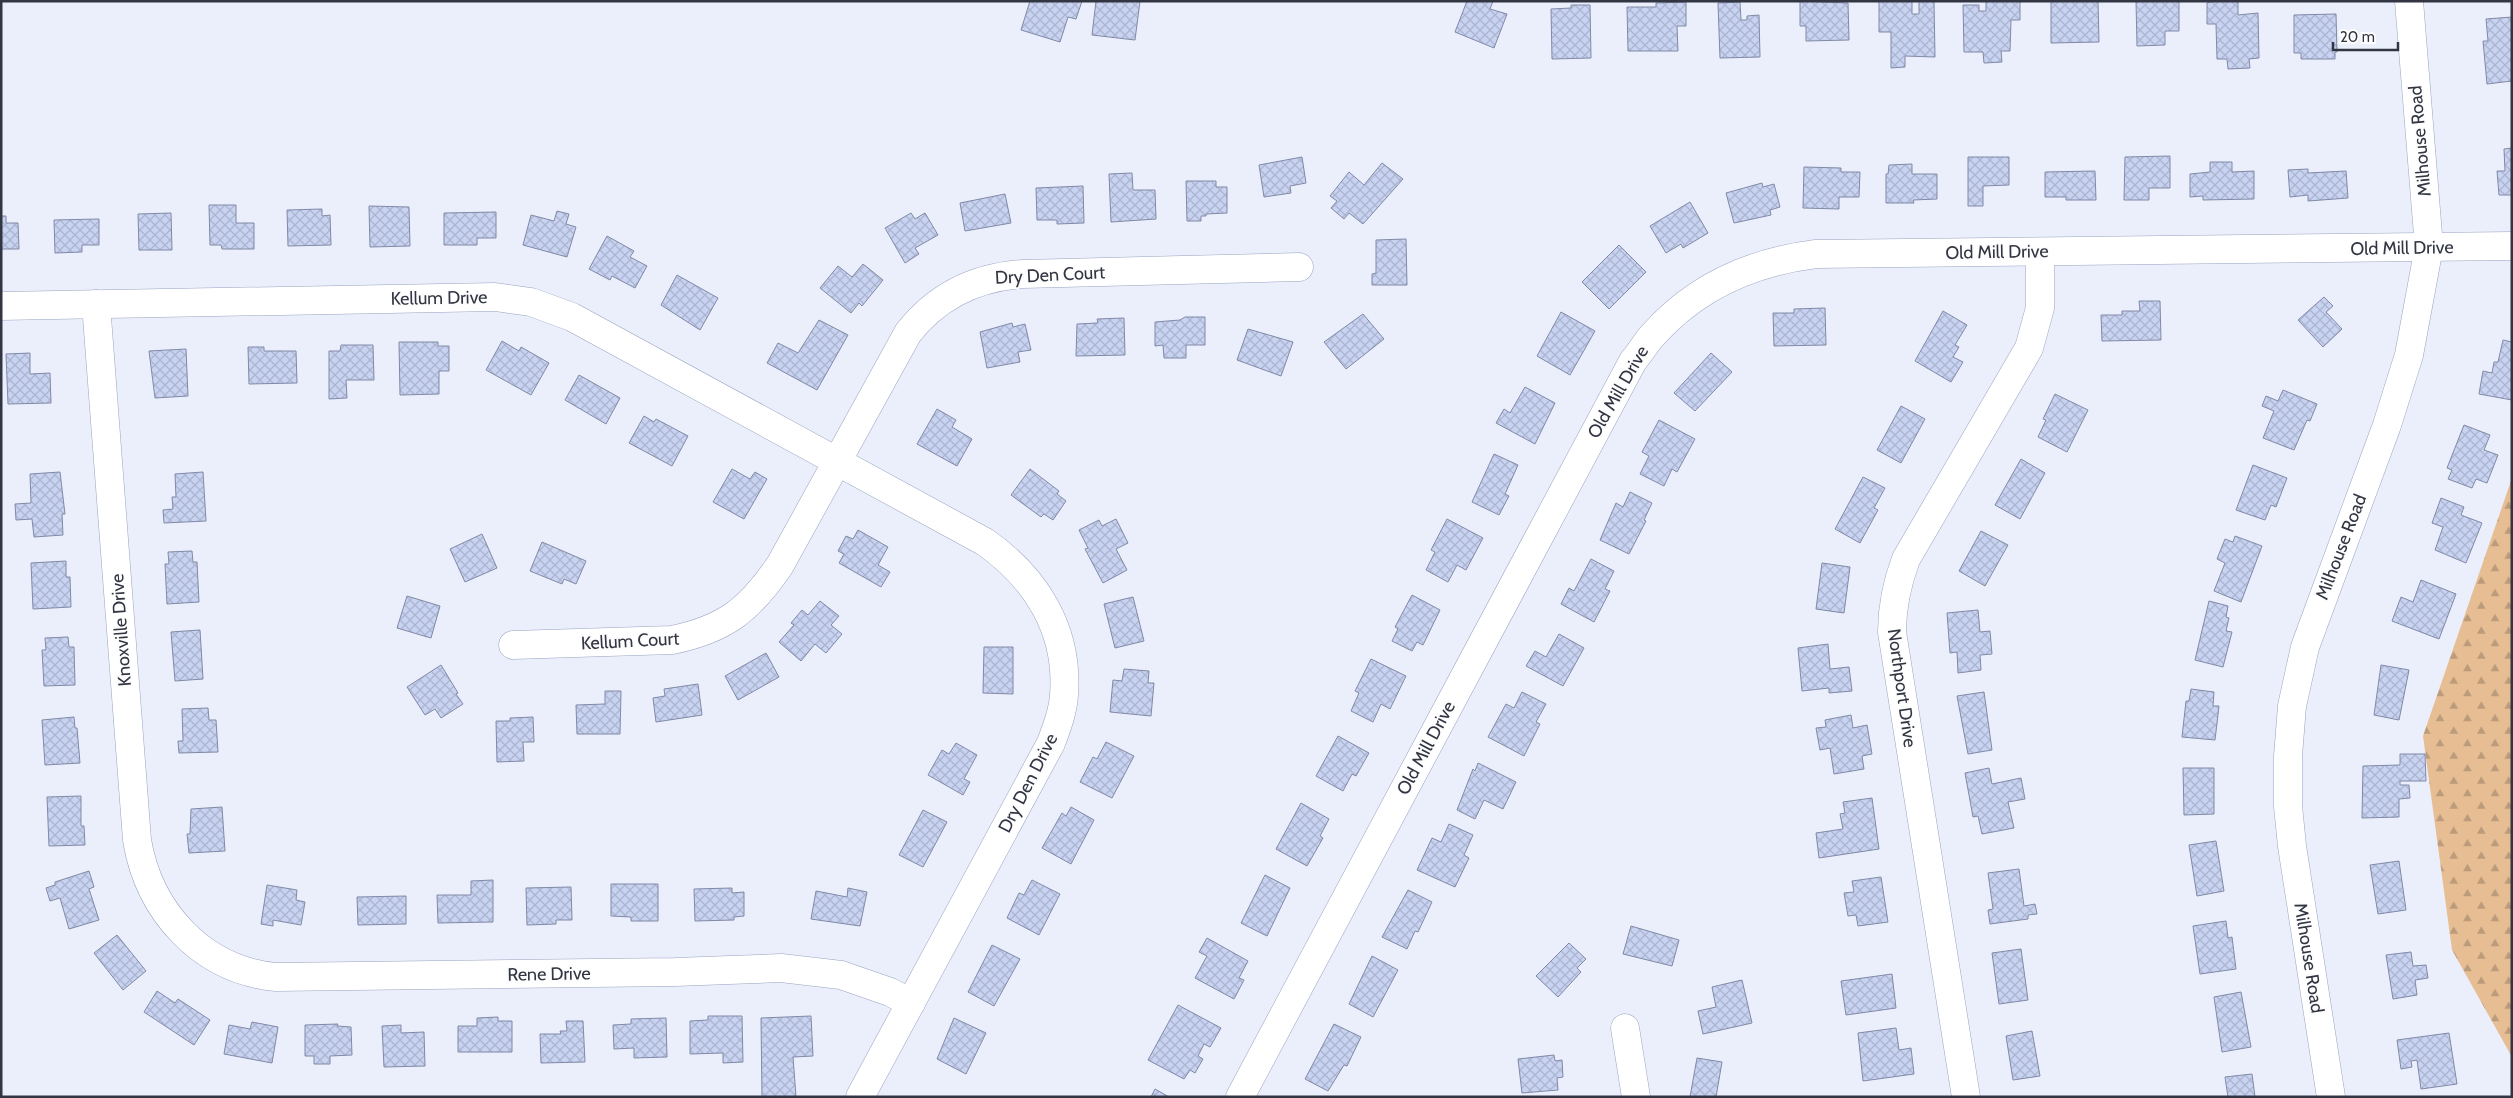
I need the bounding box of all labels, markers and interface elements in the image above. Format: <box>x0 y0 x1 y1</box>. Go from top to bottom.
scale bar <box>2333 20 2398 52</box>
text: 20 m <box>2340 28 2375 46</box>
street label: Milhouse Road <box>2404 85 2436 197</box>
street label: Old Mill Drive <box>2350 236 2454 260</box>
street label: Old Mill Drive <box>1945 240 2049 264</box>
street label: Dry Den Court <box>994 261 1106 289</box>
street label: Kellum Drive <box>390 286 488 310</box>
street label: Old Mill Drive <box>1583 342 1653 442</box>
street label: Milhouse Road <box>2311 491 2371 603</box>
street label: Knoxville Drive <box>106 573 136 687</box>
street label: Kellum Court <box>580 627 680 655</box>
street label: Northport Drive <box>1883 627 1921 749</box>
street label: Old Mill Drive <box>1392 697 1460 799</box>
street label: Dry Den Drive <box>994 730 1062 836</box>
street label: Milhouse Road <box>2289 901 2329 1015</box>
street label: Rene Drive <box>507 962 591 986</box>

